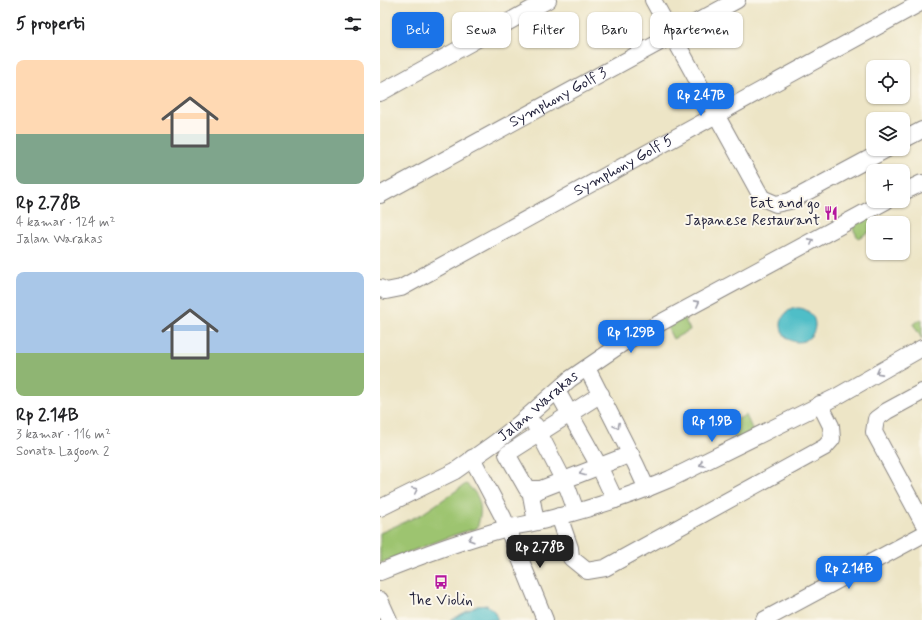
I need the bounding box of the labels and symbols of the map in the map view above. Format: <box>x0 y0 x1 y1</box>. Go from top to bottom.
street label: Symphony Golf 3 <box>506 63 611 133</box>
pin: Rp 2.47B <box>660 83 742 117</box>
street label: Symphony Golf 5 <box>570 130 677 201</box>
place label: Eat and go Japanese Restaurant <box>685 194 820 231</box>
restaurant icon: Eat and go Japanese Restaurant <box>823 205 839 221</box>
one-way arrow <box>807 238 814 245</box>
one-way arrow <box>693 300 700 308</box>
pin: Rp 1.29B <box>590 320 672 354</box>
street label: Jalan Warakas <box>494 366 582 447</box>
one-way arrow <box>876 367 883 375</box>
pin: Rp 1.9B <box>675 409 749 443</box>
one-way arrow <box>612 421 620 429</box>
one-way arrow <box>698 459 706 467</box>
one-way arrow <box>578 469 585 477</box>
one-way arrow <box>411 488 418 495</box>
one-way arrow <box>467 534 474 543</box>
pin: Rp 2.78B <box>499 535 581 569</box>
pin: Rp 2.14B <box>808 556 890 590</box>
bus stop icon: The Violin <box>433 574 449 590</box>
place label: The Violin <box>409 591 473 611</box>

